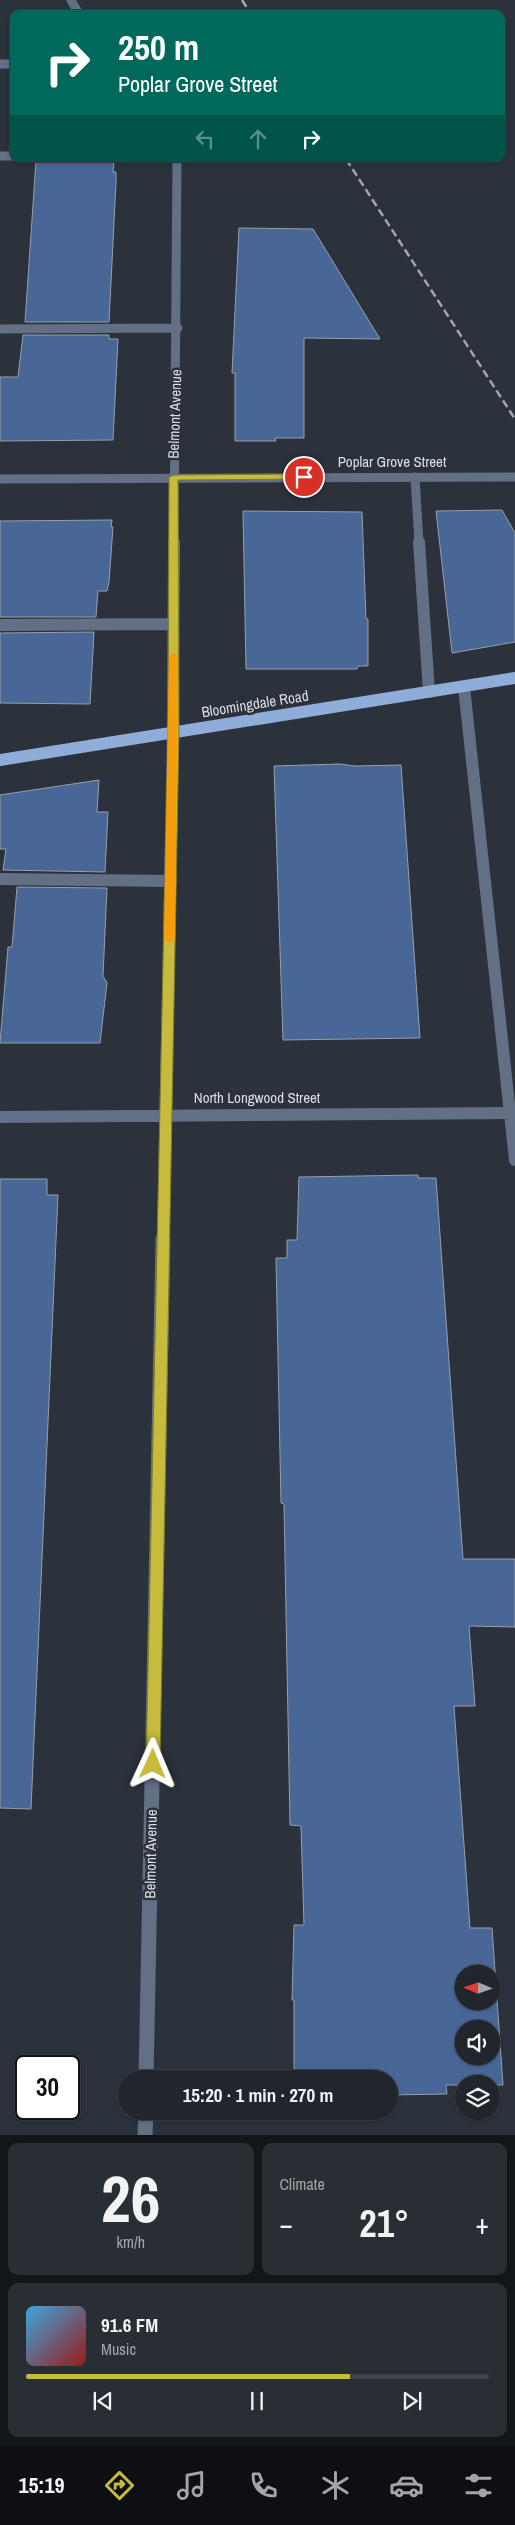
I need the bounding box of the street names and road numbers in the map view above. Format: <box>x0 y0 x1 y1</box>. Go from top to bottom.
street label: Belmont Avenue <box>162 369 187 459</box>
street label: Poplar Grove Street <box>338 451 447 472</box>
street label: Bloomingdale Road <box>200 685 310 722</box>
street label: North Longwood Street <box>194 1087 321 1108</box>
street label: Belmont Avenue <box>139 1809 162 1899</box>

